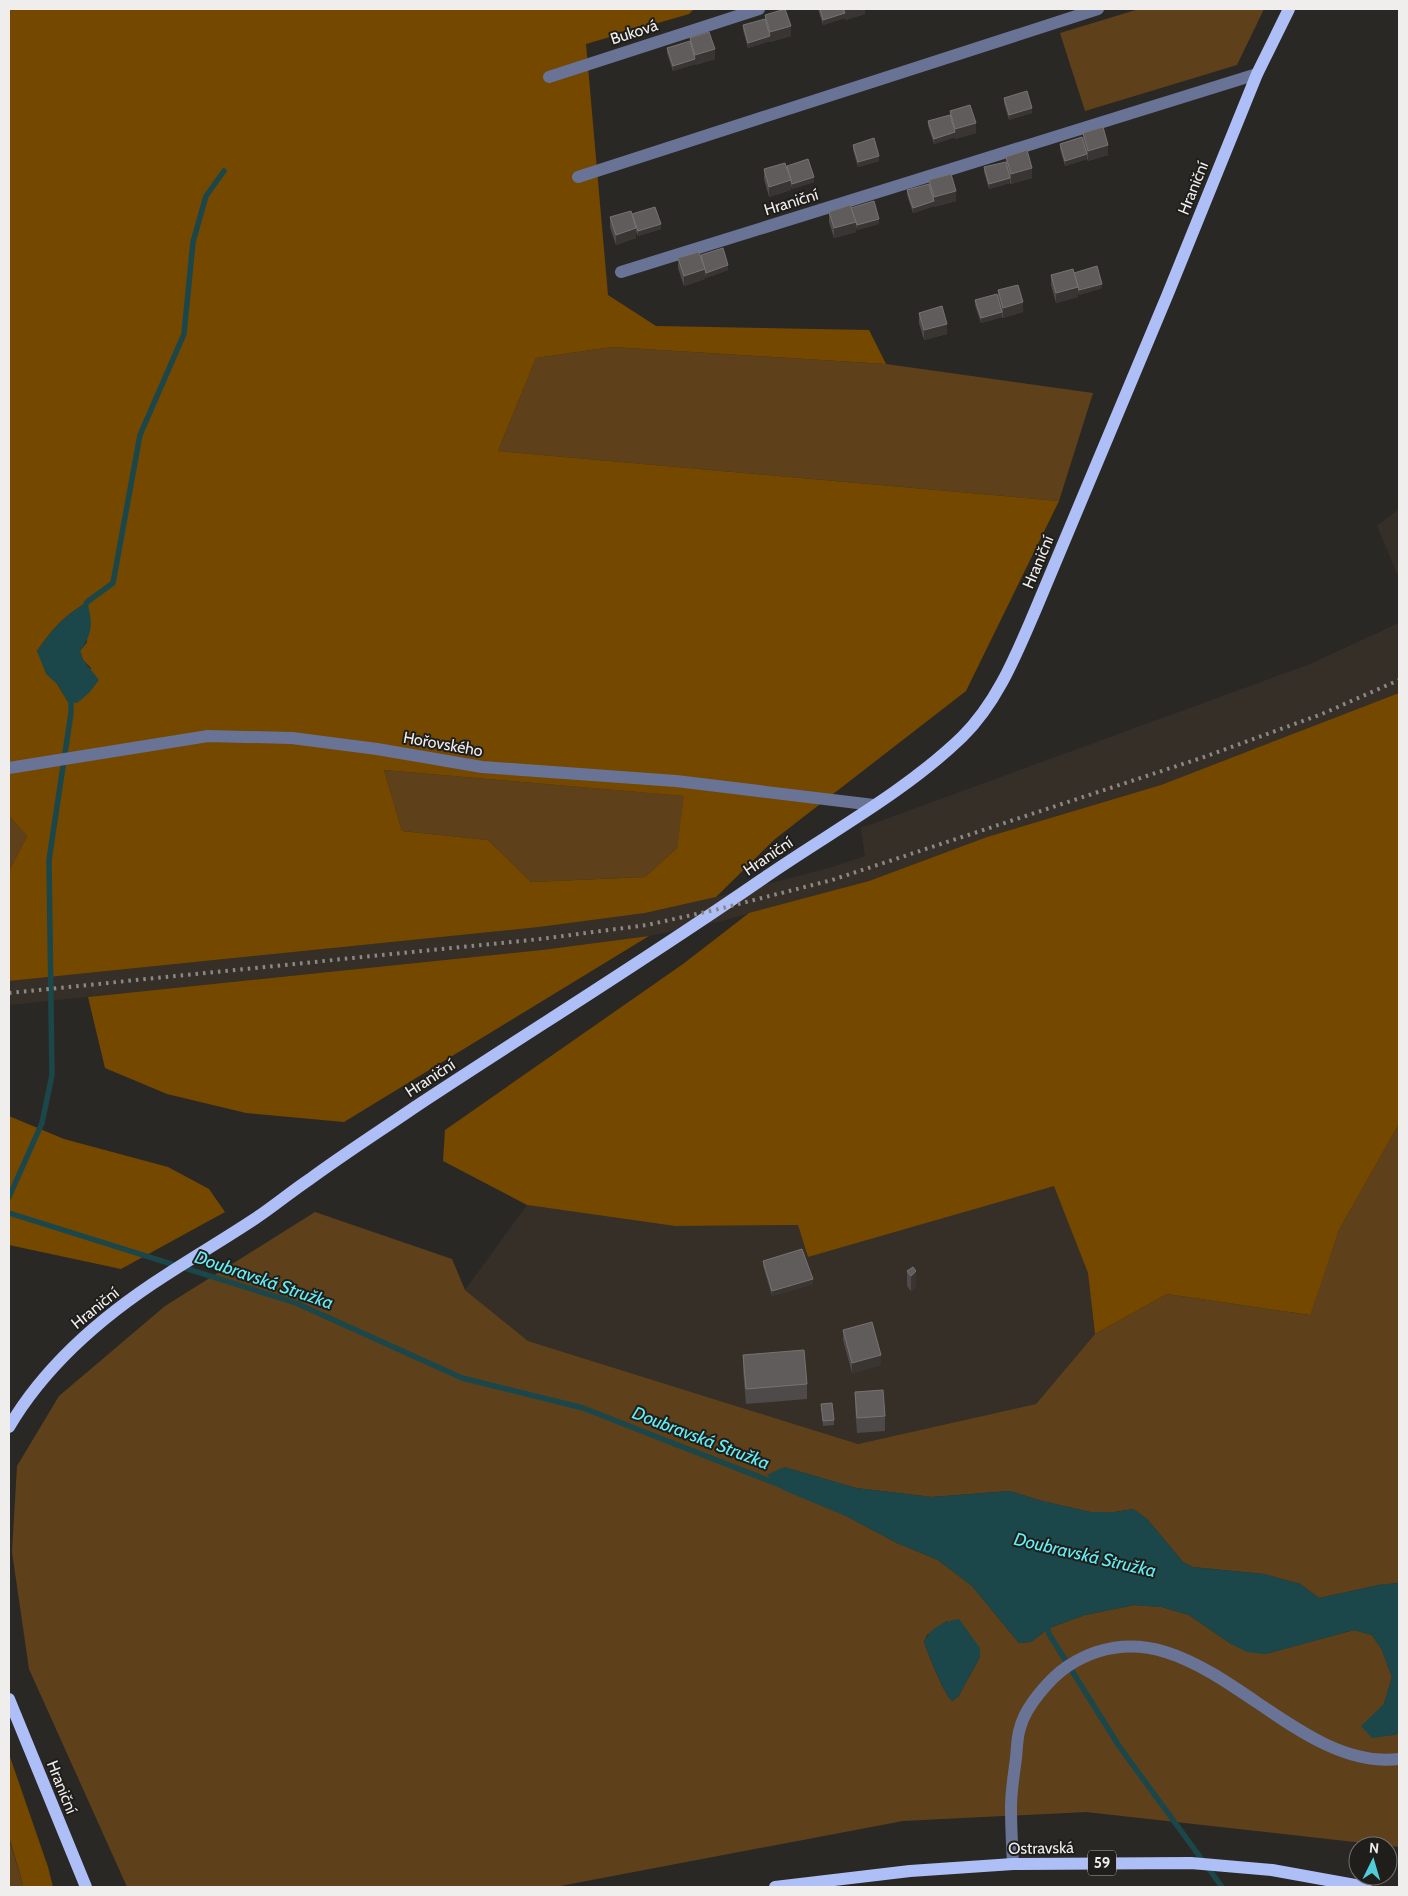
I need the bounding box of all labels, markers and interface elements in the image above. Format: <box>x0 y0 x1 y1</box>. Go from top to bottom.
street label: Buková <box>608 15 660 49</box>
street label: Hraniční <box>1174 158 1212 217</box>
street label: Hraniční <box>762 185 821 219</box>
street label: Hraniční <box>1018 532 1058 591</box>
street label: Hořovského <box>402 728 484 760</box>
street label: Hraniční <box>740 832 797 879</box>
street label: Hraniční <box>401 1055 459 1101</box>
water label: Doubravská Stružka <box>192 1246 336 1314</box>
street label: Hraniční <box>67 1283 123 1333</box>
water label: Doubravská Stružka <box>629 1402 773 1474</box>
water label: Doubravská Stružka <box>1012 1528 1158 1582</box>
street label: Hraniční <box>43 1758 81 1817</box>
north arrow <box>1348 1836 1398 1886</box>
street label: Ostravská <box>1008 1838 1074 1858</box>
text: N <box>1368 1839 1380 1857</box>
road number: 59 <box>1088 1850 1116 1876</box>

